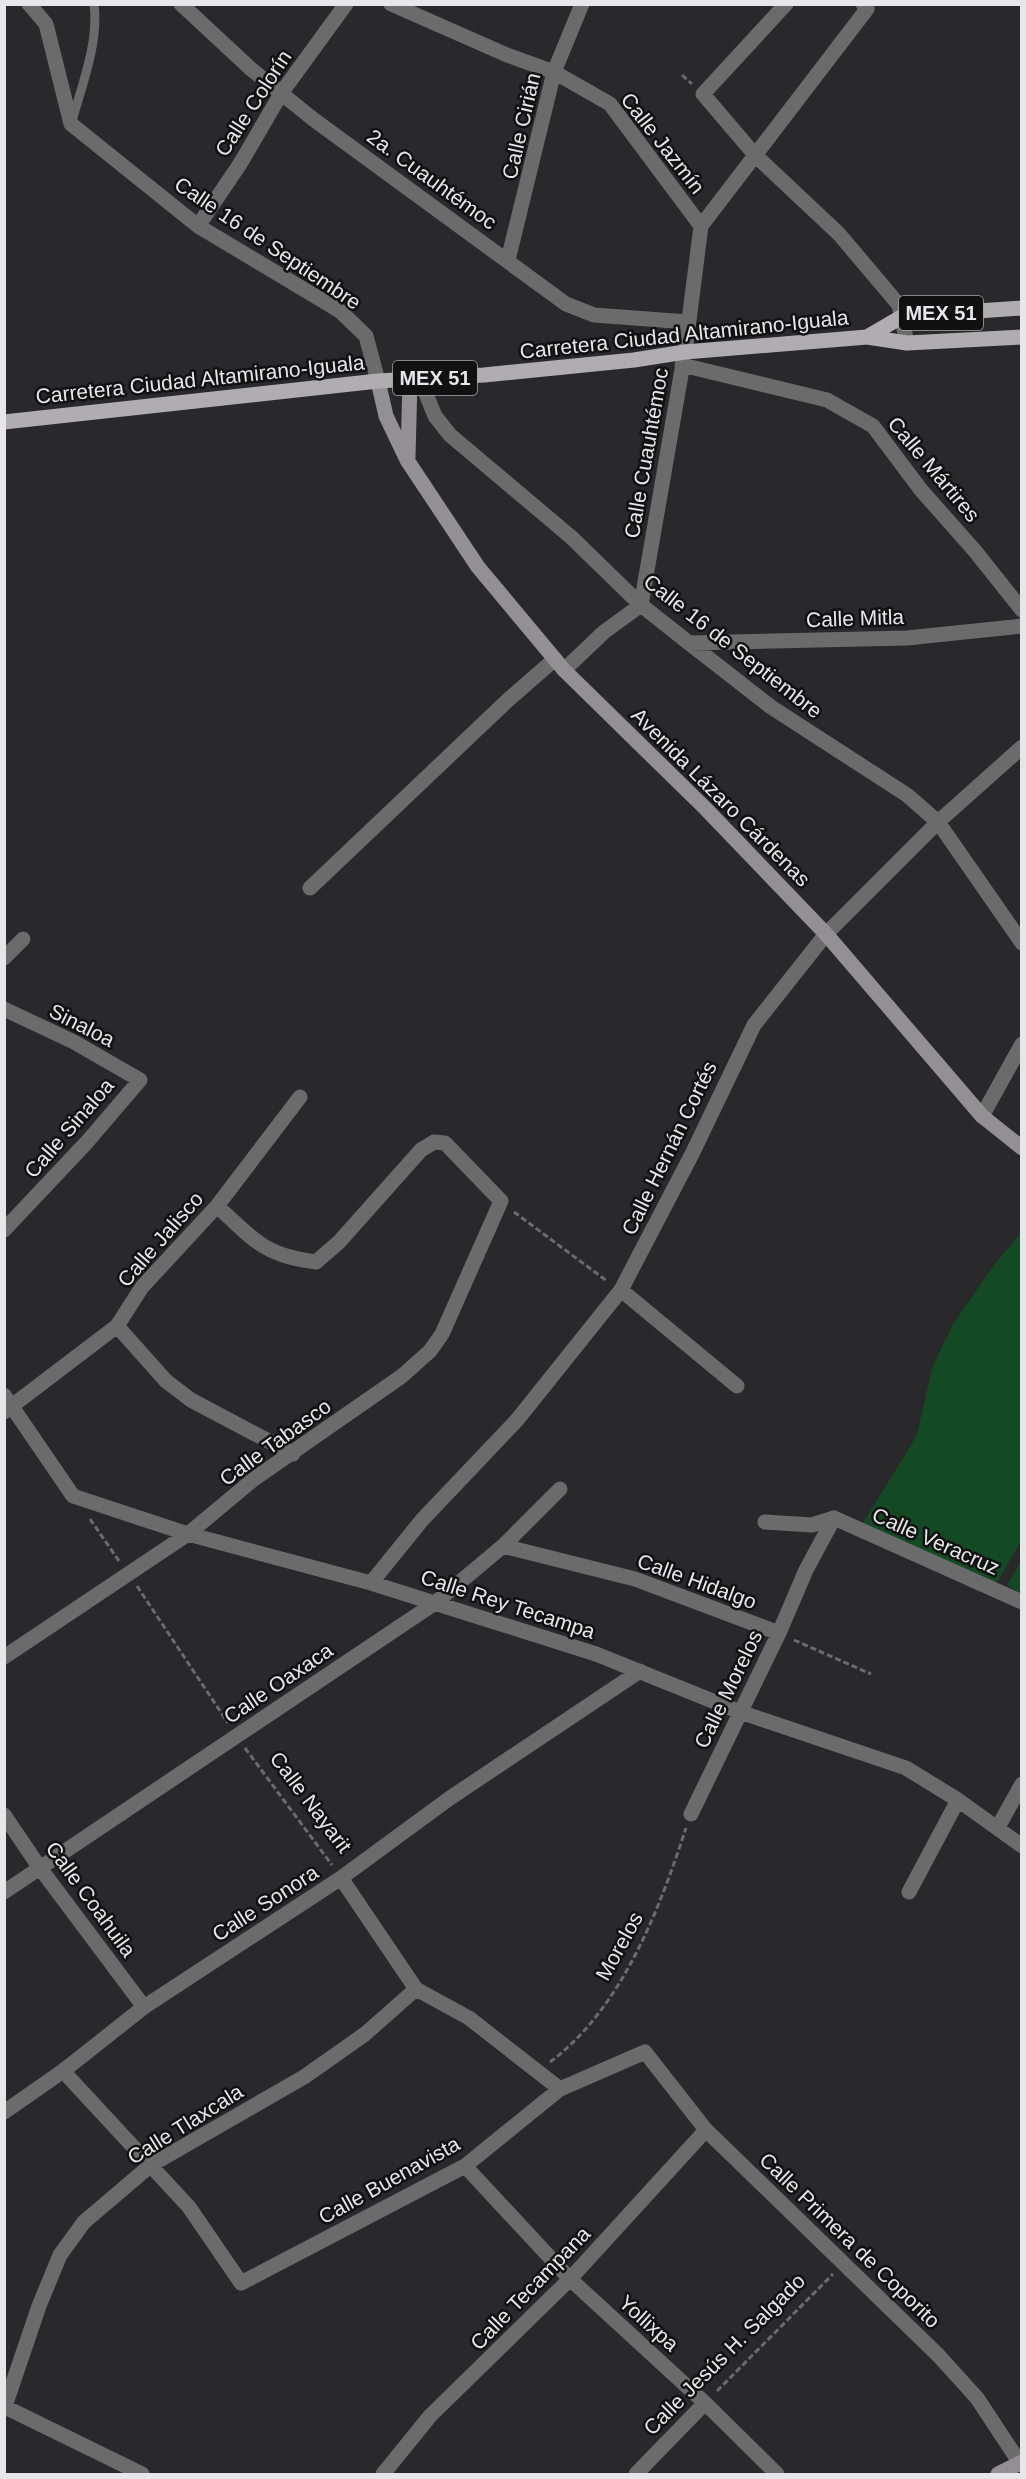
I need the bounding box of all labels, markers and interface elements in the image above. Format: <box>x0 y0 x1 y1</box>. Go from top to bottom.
street label: Calle Colorín <box>210 46 296 160</box>
street label: Calle Cirián <box>498 71 544 181</box>
street label: Calle Jazmín <box>617 88 709 198</box>
street label: 2a. Cuauhtémoc <box>363 124 501 234</box>
street label: Calle 16 de Septiembre <box>171 172 365 314</box>
road number: MEX 51 <box>899 296 983 330</box>
street label: Carretera Ciudad Altamirano-Iguala <box>519 305 850 363</box>
street label: Carretera Ciudad Altamirano-Iguala <box>35 350 366 408</box>
road number: MEX 51 <box>393 361 477 395</box>
street label: Calle Cuauhtémoc <box>620 366 672 540</box>
street label: Calle Mártires <box>884 412 984 526</box>
street label: Calle 16 de Septiembre <box>639 569 827 723</box>
street label: Calle Mitla <box>806 605 905 631</box>
street label: Avenida Lázaro Cárdenas <box>627 703 815 891</box>
street label: Sinaloa <box>46 999 119 1051</box>
street label: Calle Hernán Cortés <box>617 1057 721 1239</box>
street label: Calle Sinaloa <box>20 1074 118 1182</box>
street label: Calle Jalisco <box>113 1187 207 1291</box>
street label: Calle Tabasco <box>215 1394 335 1490</box>
street label: Calle Veracruz <box>869 1503 1003 1579</box>
street label: Calle Hidalgo <box>634 1549 760 1613</box>
street label: Calle Rey Tecampa <box>418 1565 598 1643</box>
street label: Calle Morelos <box>690 1626 766 1752</box>
street label: Calle Oaxaca <box>219 1638 337 1728</box>
street label: Calle Nayarit <box>266 1747 356 1857</box>
street label: Calle Coahuila <box>42 1837 141 1961</box>
street label: Calle Sonora <box>208 1860 322 1946</box>
street label: Morelos <box>591 1908 647 1984</box>
street label: Calle Tlaxcala <box>123 2079 247 2169</box>
street label: Calle Buenavista <box>315 2132 464 2228</box>
street label: Calle Primera de Coporito <box>755 2148 945 2332</box>
street label: Calle Tecampana <box>465 2222 595 2354</box>
street label: Calle Jesús H. Salgado <box>639 2269 809 2439</box>
street label: Yollixpa <box>615 2290 684 2356</box>

